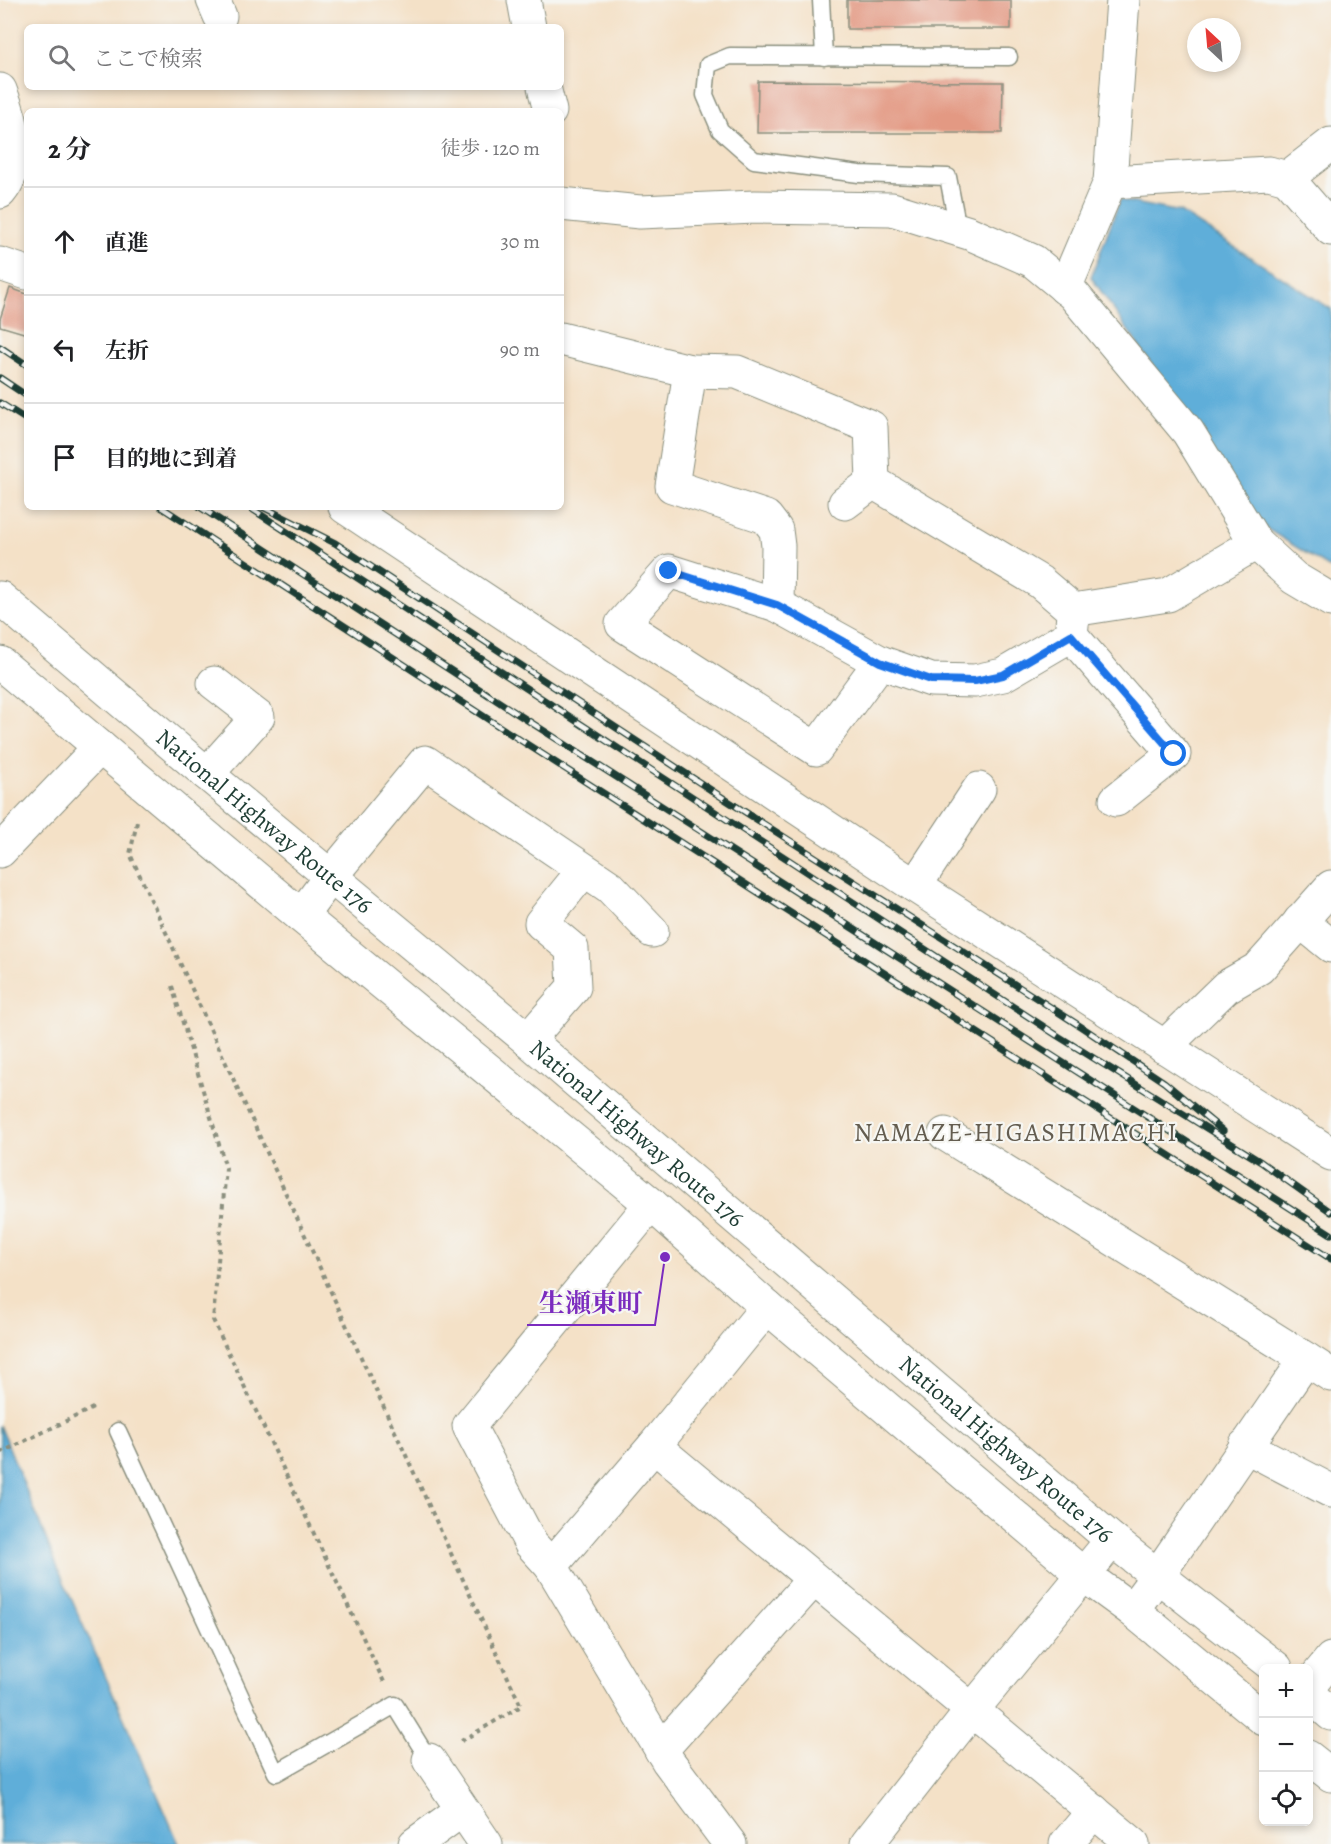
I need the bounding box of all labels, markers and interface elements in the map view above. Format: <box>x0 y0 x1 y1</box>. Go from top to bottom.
north arrow <box>1187 18 1241 72</box>
search box <box>24 24 564 90</box>
icon: search <box>45 41 78 74</box>
text: ここで検索 <box>93 44 203 74</box>
text: 2 分 <box>48 132 91 167</box>
text: 徒歩 · 120 m <box>441 135 540 162</box>
icon: ahead <box>48 225 81 258</box>
text: 直進 <box>105 228 149 258</box>
text: 30 m <box>500 228 540 255</box>
icon: left <box>48 333 81 366</box>
text: 左折 <box>105 336 149 366</box>
text: 90 m <box>500 336 540 363</box>
icon: arrive <box>48 441 81 474</box>
text: 目的地に到着 <box>105 444 237 474</box>
route end <box>655 557 681 583</box>
street label: National Highway Route 176 <box>149 721 380 921</box>
route start <box>1160 740 1186 766</box>
street label: National Highway Route 176 <box>523 1032 751 1234</box>
district label: NAMAZE-HIGASHIMACHI <box>854 1115 1178 1150</box>
callout: 生瀬東町 <box>527 1281 655 1325</box>
text: 生瀬東町 <box>539 1286 643 1321</box>
street label: National Highway Route 176 <box>892 1348 1120 1550</box>
map controls <box>1259 1664 1313 1826</box>
button: + <box>1259 1664 1313 1718</box>
button: − <box>1259 1718 1313 1772</box>
button: locate <box>1259 1772 1313 1826</box>

